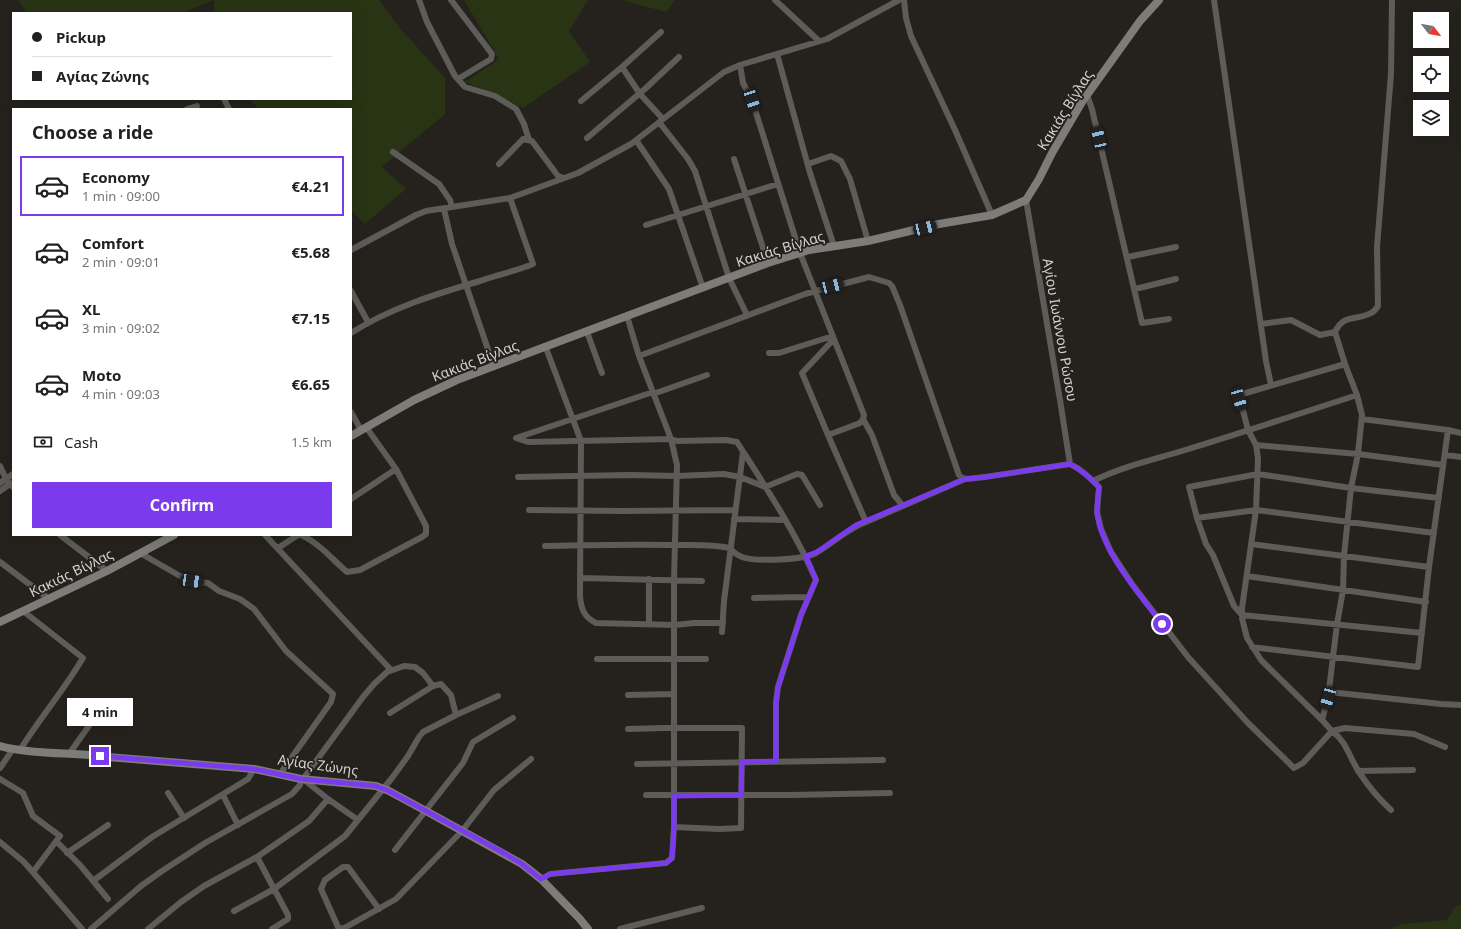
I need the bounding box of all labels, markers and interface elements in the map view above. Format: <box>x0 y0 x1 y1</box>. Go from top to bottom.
north arrow <box>1413 12 1449 48</box>
map controls <box>1413 12 1449 136</box>
text: Pickup <box>56 27 106 47</box>
button: locate <box>1413 56 1449 92</box>
text: Αγίας Ζώνης <box>56 66 149 86</box>
street label: Κακιάς Βίγλας <box>1032 66 1097 154</box>
car <box>743 87 761 113</box>
button: layers <box>1413 100 1449 136</box>
text: Choose a ride <box>32 120 153 144</box>
car <box>1090 125 1108 151</box>
text: Economy <box>82 167 150 187</box>
icon: car <box>34 168 70 204</box>
text: €4.21 <box>291 176 330 196</box>
text: 1 min · 09:00 <box>82 187 160 205</box>
car <box>912 219 938 237</box>
street label: Κακιάς Βίγλας <box>733 226 826 271</box>
text: Comfort <box>82 233 144 253</box>
icon: car <box>34 234 70 270</box>
text: €5.68 <box>291 242 330 262</box>
text: 2 min · 09:01 <box>82 253 160 271</box>
street label: Αγίου Ιωάννου Ρώσου <box>1039 257 1082 403</box>
car <box>819 277 845 295</box>
text: XL <box>82 299 100 319</box>
icon: car <box>34 300 70 336</box>
text: €7.15 <box>291 308 330 328</box>
text: 3 min · 09:02 <box>82 319 160 337</box>
street label: Κακιάς Βίγλας <box>429 335 521 386</box>
text: Moto <box>82 365 121 385</box>
icon: car <box>34 366 70 402</box>
text: €6.65 <box>291 374 330 394</box>
text: 4 min · 09:03 <box>82 385 160 403</box>
car <box>1230 386 1248 412</box>
icon: cash <box>32 431 54 453</box>
text: Cash <box>64 432 98 452</box>
text: 1.5 km <box>291 433 332 451</box>
button: Confirm <box>32 482 332 528</box>
street label: Κακιάς Βίγλας <box>26 544 116 601</box>
car <box>179 573 205 589</box>
route start <box>1153 615 1171 633</box>
car <box>1319 685 1337 711</box>
callout: 4 min <box>67 698 133 726</box>
text: 4 min <box>82 703 118 721</box>
route end <box>91 747 109 765</box>
street label: Αγίας Ζώνης <box>277 749 360 780</box>

